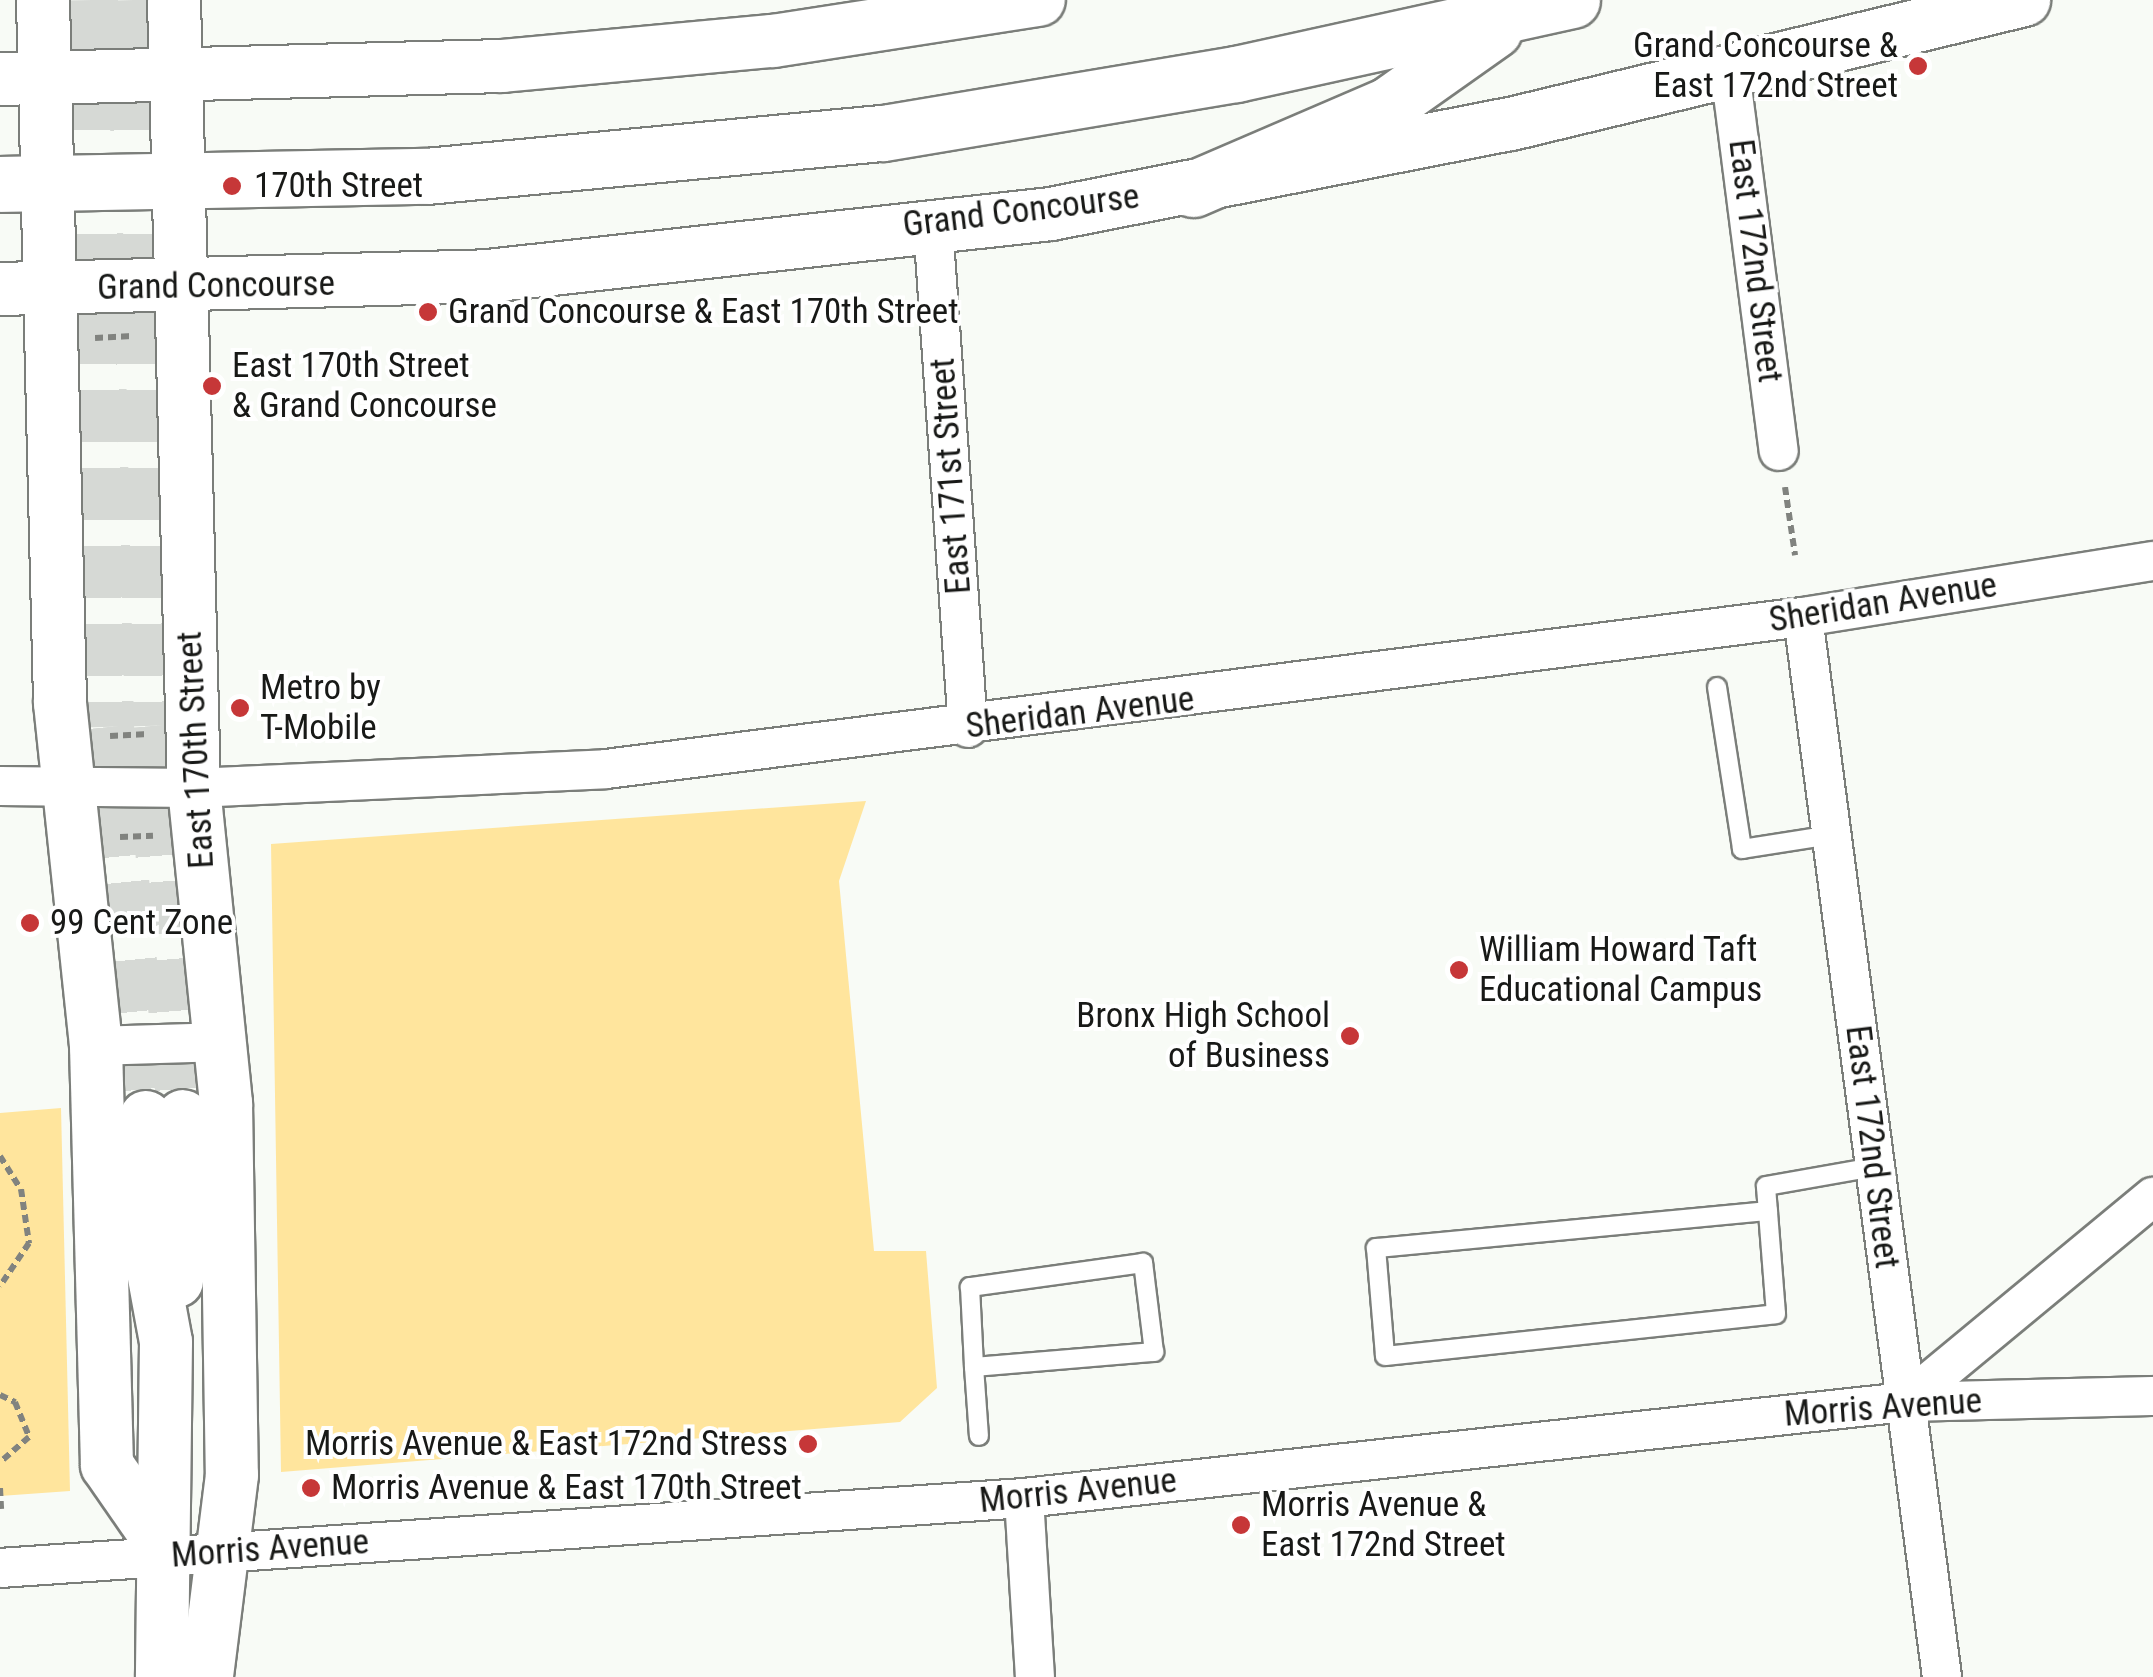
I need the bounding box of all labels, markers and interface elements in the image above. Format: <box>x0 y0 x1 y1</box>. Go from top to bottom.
place label: Grand Concourse & East 172nd Street <box>1633 25 1898 107</box>
marker: Grand Concourse & East 172nd Street <box>1907 55 1929 77</box>
street label: East 172nd Street <box>1719 137 1791 385</box>
place label: 170th Street <box>254 165 423 207</box>
marker: 170th Street <box>219 173 245 199</box>
street label: Grand Concourse <box>900 176 1142 246</box>
street label: Grand Concourse <box>97 263 335 309</box>
place label: Grand Concourse & East 170th Street <box>448 291 959 333</box>
marker: Grand Concourse & East 170th Street <box>417 301 439 323</box>
place label: East 170th Street & Grand Concourse <box>232 345 497 427</box>
street label: East 171st Street <box>922 356 980 596</box>
marker: East 170th Street & Grand Concourse <box>201 375 223 397</box>
street label: Sheridan Avenue <box>1766 564 2000 642</box>
street label: East 170th Street <box>169 630 223 870</box>
place label: Metro by T-Mobile <box>260 667 381 749</box>
street label: Sheridan Avenue <box>963 678 1197 748</box>
marker: Metro by T-Mobile <box>229 697 251 719</box>
place label: 99 Cent Zone <box>50 902 233 944</box>
marker: 99 Cent Zone <box>19 912 41 934</box>
place label: William Howard Taft Educational Campus <box>1479 929 1762 1011</box>
marker: William Howard Taft Educational Campus <box>1448 959 1470 981</box>
place label: Bronx High School of Business <box>1076 995 1330 1077</box>
street label: East 172nd Street <box>1836 1023 1908 1271</box>
marker: Bronx High School of Business <box>1339 1025 1361 1047</box>
street label: Morris Avenue <box>1783 1380 1983 1436</box>
place label: Morris Avenue & East 172nd Stress <box>305 1423 788 1465</box>
marker: Morris Avenue & East 172nd Stress <box>797 1433 819 1455</box>
street label: Morris Avenue <box>977 1460 1179 1522</box>
place label: Morris Avenue & East 170th Street <box>331 1467 802 1509</box>
marker: Morris Avenue & East 170th Street <box>300 1477 322 1499</box>
place label: Morris Avenue & East 172nd Street <box>1261 1484 1506 1566</box>
marker: Morris Avenue & East 172nd Street <box>1230 1514 1252 1536</box>
street label: Morris Avenue <box>170 1521 370 1577</box>

